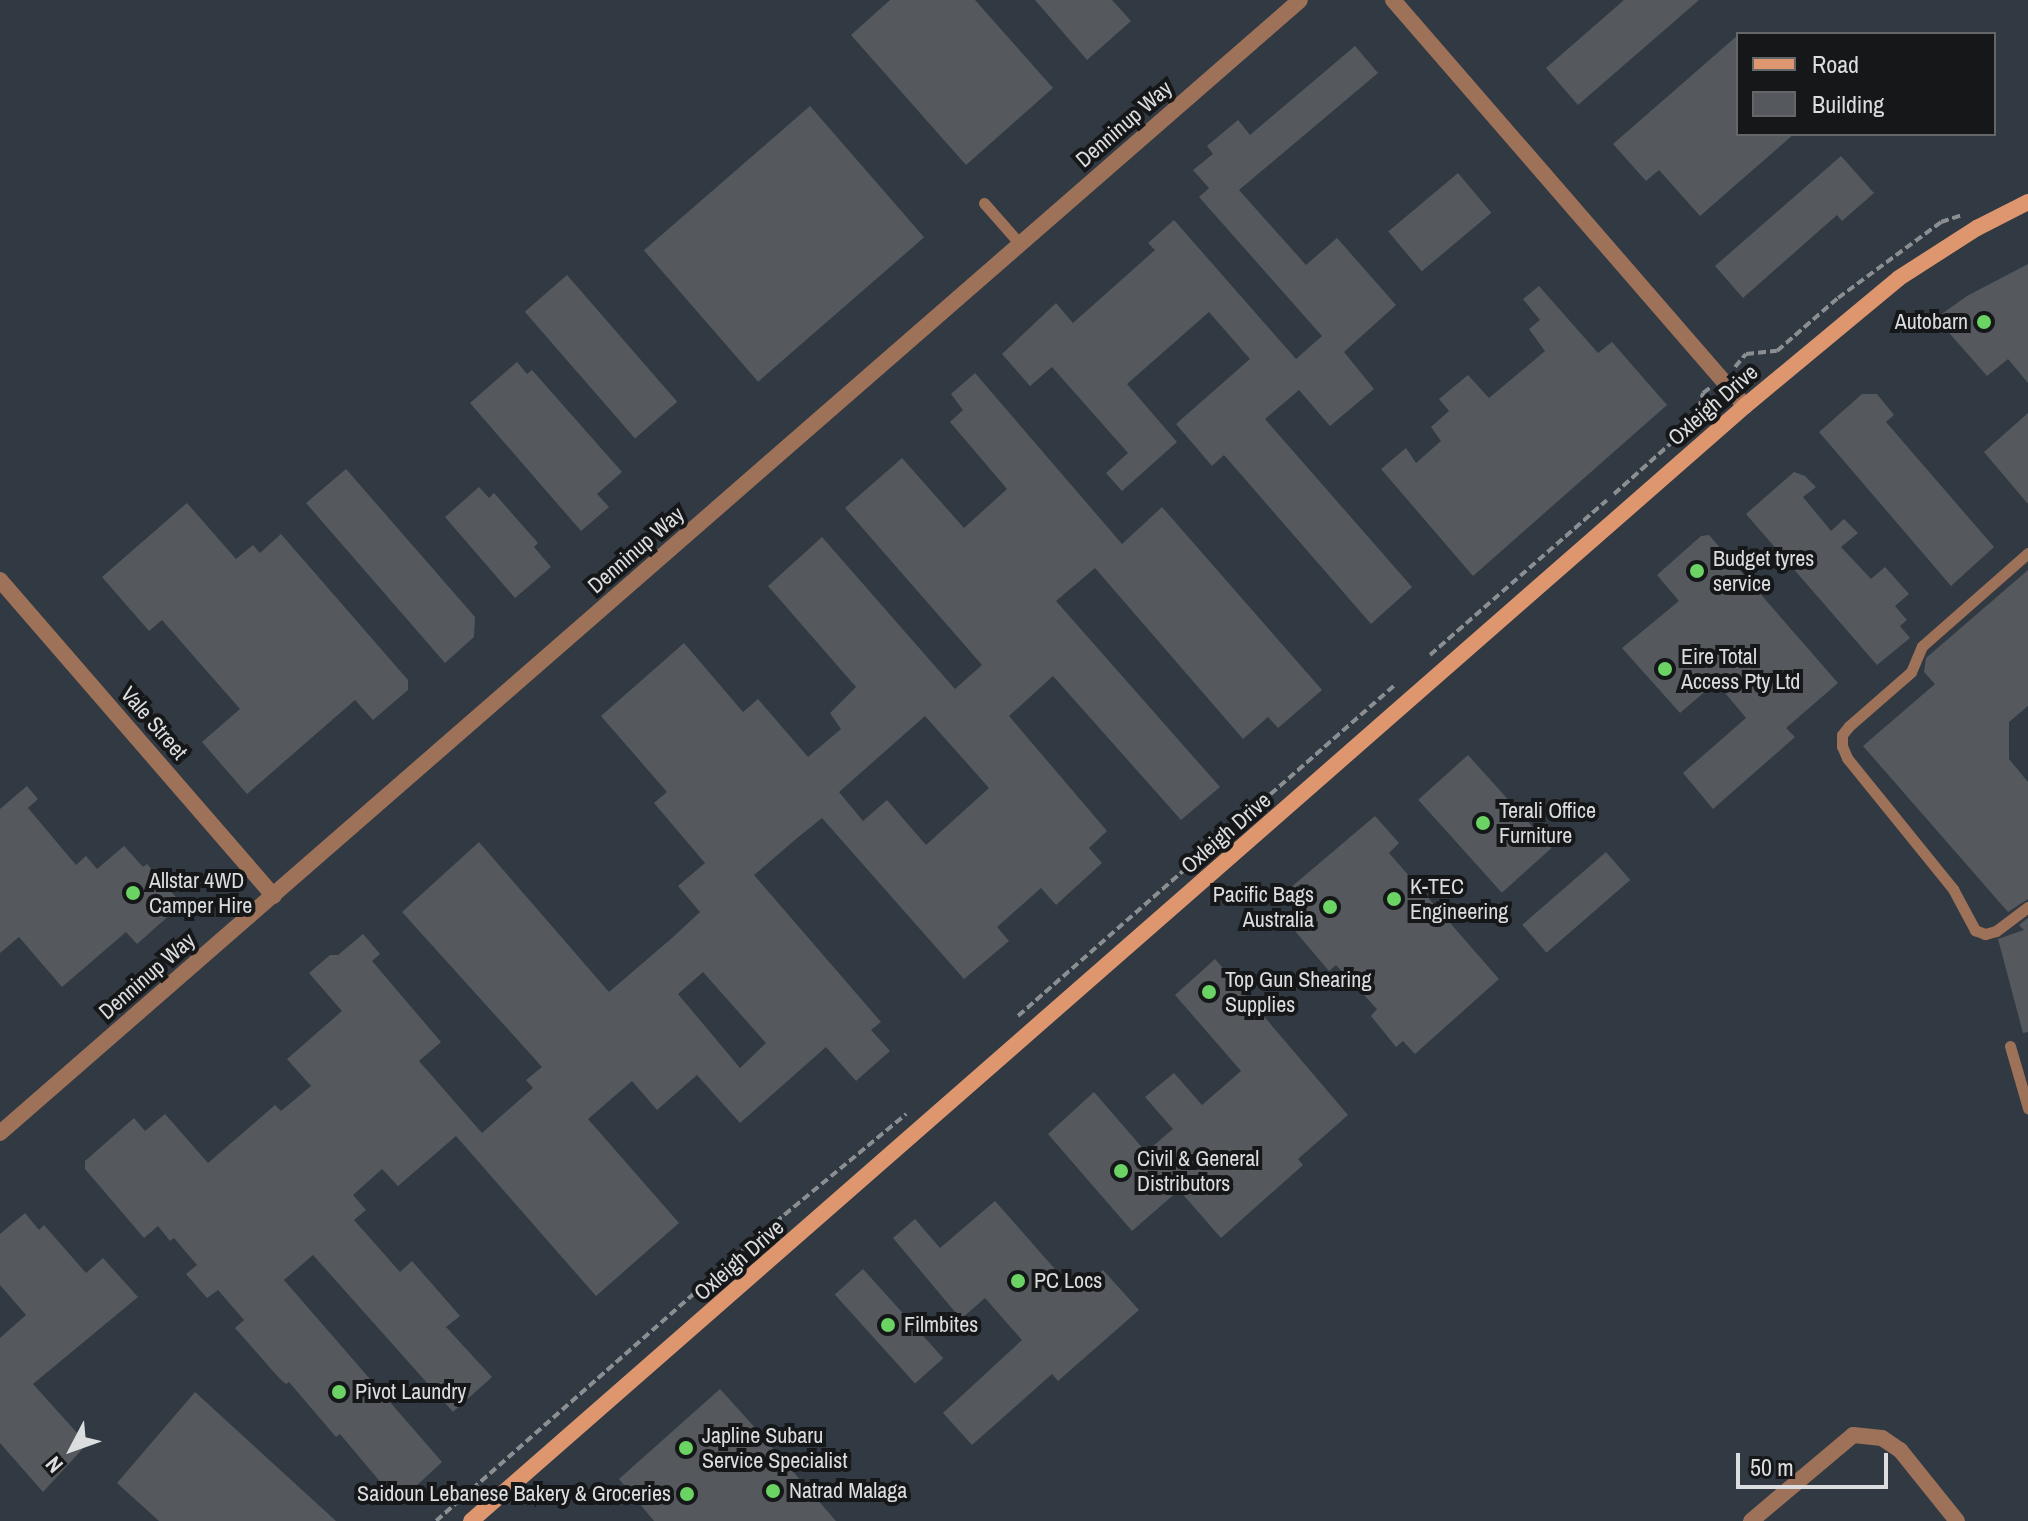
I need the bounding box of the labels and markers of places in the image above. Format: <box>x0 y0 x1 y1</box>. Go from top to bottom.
place label: Autobarn <box>1895 309 1968 335</box>
marker: Autobarn <box>1975 313 1993 331</box>
place label: Budget tyres service <box>1713 545 1814 596</box>
marker: Budget tyres service <box>1688 562 1706 580</box>
place label: Eire Total Access Pty Ltd <box>1681 643 1800 694</box>
marker: Eire Total Access Pty Ltd <box>1656 660 1674 678</box>
place label: Terali Office Furniture <box>1499 797 1596 848</box>
marker: Terali Office Furniture <box>1474 814 1492 832</box>
place label: Allstar 4WD Camper Hire <box>149 867 252 918</box>
place label: K-TEC Engineering <box>1410 873 1508 924</box>
place label: Pacific Bags Australia <box>1213 881 1314 932</box>
marker: Allstar 4WD Camper Hire <box>124 884 142 902</box>
marker: K-TEC Engineering <box>1385 890 1403 908</box>
marker: Pacific Bags Australia <box>1321 898 1339 916</box>
place label: Top Gun Shearing Supplies <box>1225 966 1371 1018</box>
marker: Top Gun Shearing Supplies <box>1200 983 1218 1001</box>
place label: Civil & General Distributors <box>1137 1145 1259 1196</box>
marker: Civil & General Distributors <box>1112 1162 1130 1180</box>
place label: PC Locs <box>1034 1268 1102 1294</box>
marker: PC Locs <box>1009 1272 1027 1290</box>
place label: Filmbites <box>904 1312 978 1338</box>
marker: Filmbites <box>879 1316 897 1334</box>
place label: Pivot Laundry <box>355 1379 466 1405</box>
marker: Pivot Laundry <box>330 1383 348 1401</box>
place label: Japline Subaru Service Specialist <box>702 1422 847 1474</box>
marker: Japline Subaru Service Specialist <box>677 1439 695 1457</box>
place label: Natrad Malaga <box>789 1478 907 1504</box>
place label: Saidoun Lebanese Bakery & Groceries <box>357 1481 671 1507</box>
marker: Natrad Malaga <box>764 1482 782 1500</box>
marker: Saidoun Lebanese Bakery & Groceries <box>678 1485 696 1503</box>

